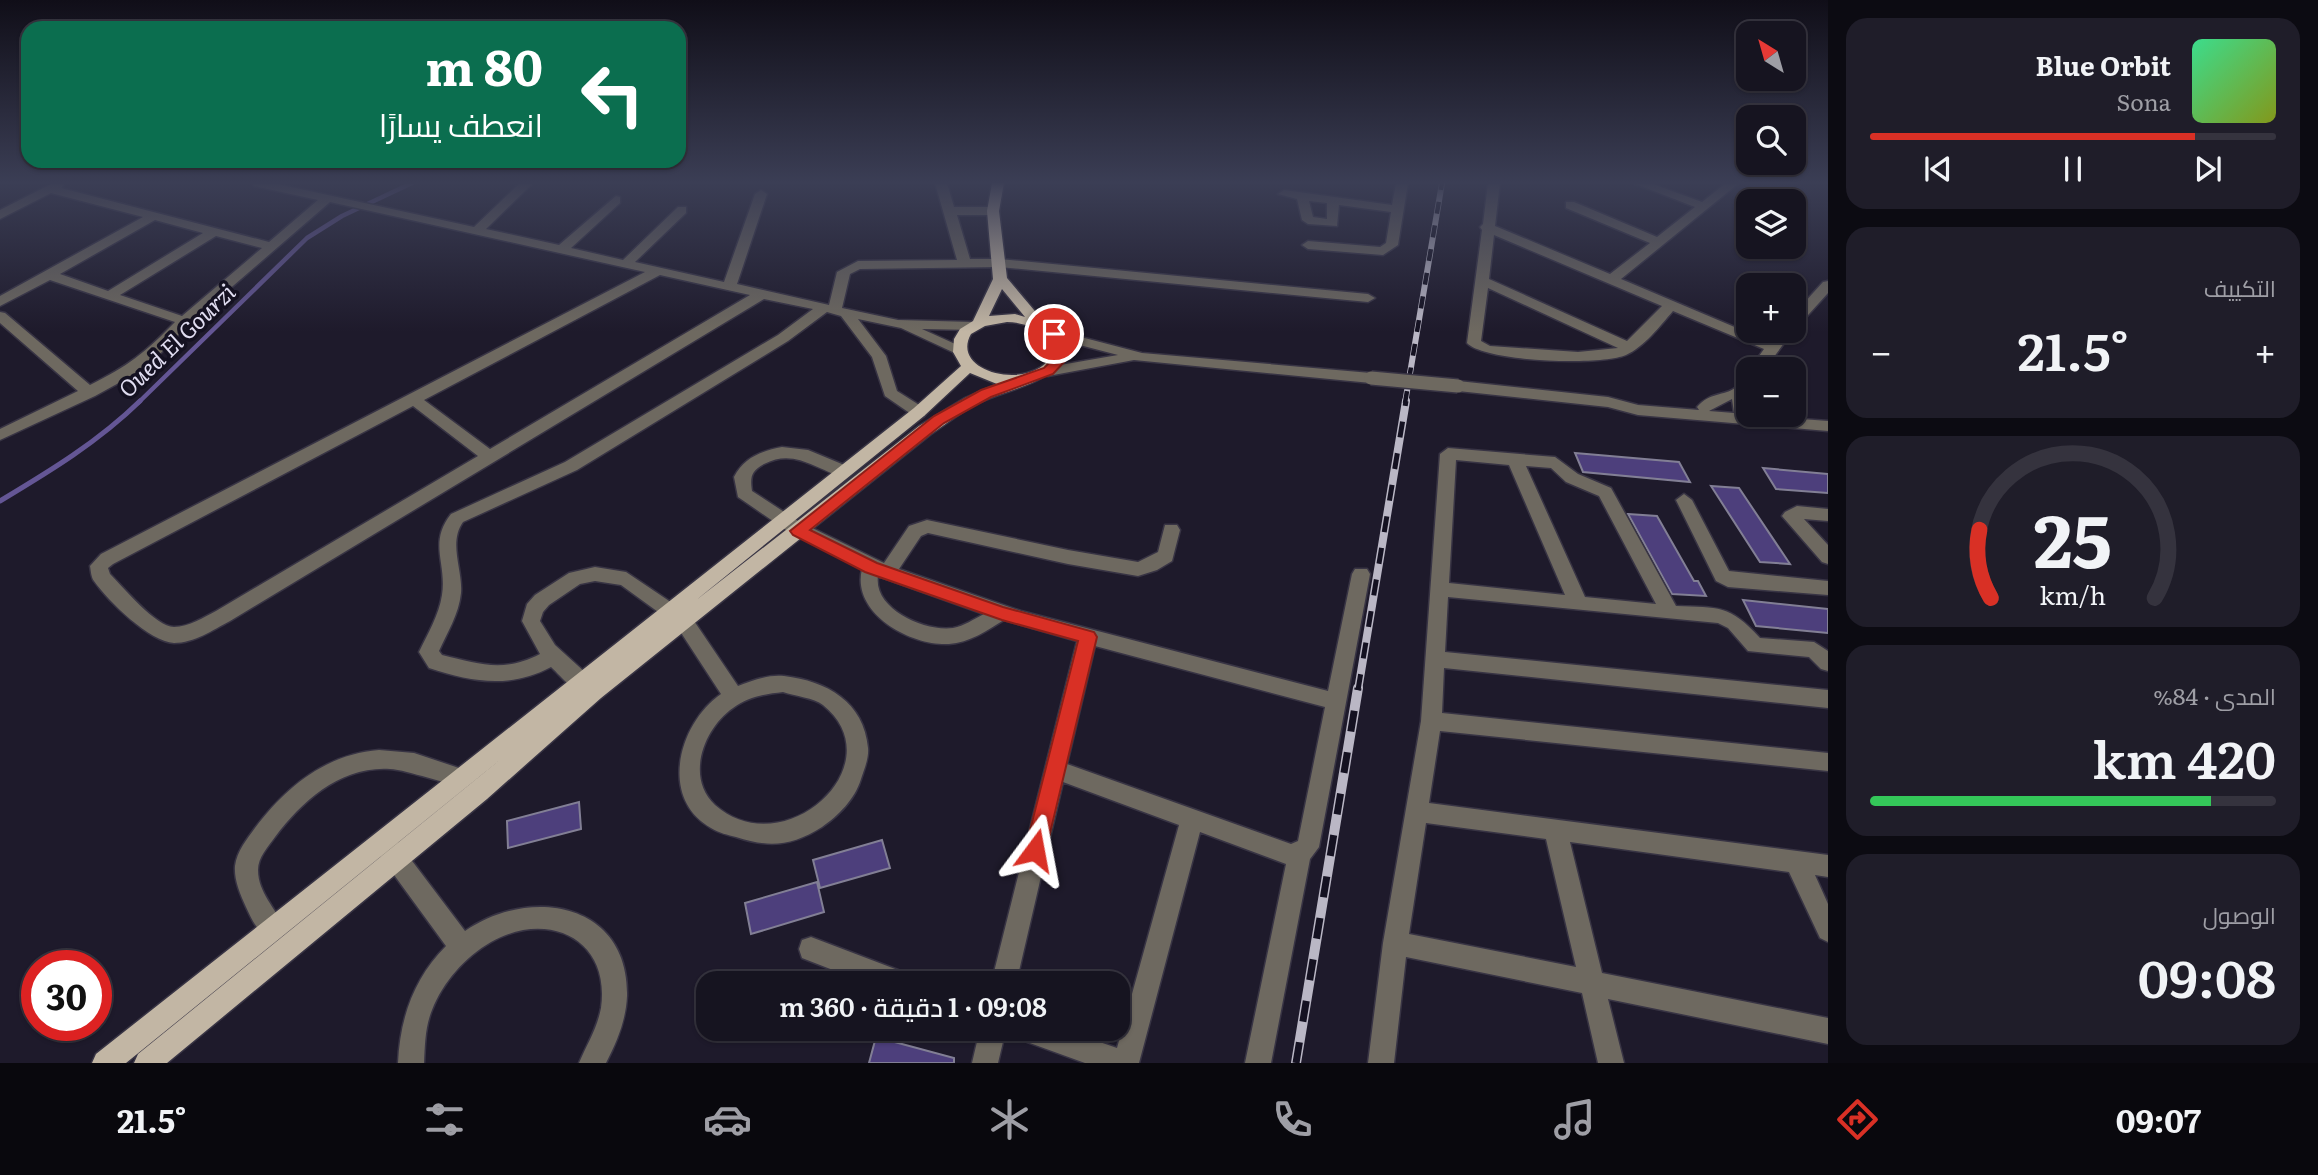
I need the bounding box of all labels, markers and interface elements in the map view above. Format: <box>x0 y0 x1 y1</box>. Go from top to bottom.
north arrow <box>1736 21 1806 91</box>
map controls <box>1736 21 1806 427</box>
text: 80 m <box>425 28 543 101</box>
text: Blue Orbit <box>2036 45 2171 84</box>
icon: left <box>567 49 658 140</box>
text: Sona <box>2116 84 2171 118</box>
text: انعطف يسارًا <box>379 99 543 147</box>
button: search <box>1736 105 1806 175</box>
icon: previous <box>1919 150 1957 188</box>
icon: pause <box>2054 150 2092 188</box>
icon: next <box>2189 150 2227 188</box>
button: layers <box>1736 189 1806 259</box>
text: التكييف <box>2204 270 2276 304</box>
button: + <box>1736 273 1806 343</box>
water label: Oued El Gourzi <box>109 275 242 404</box>
pin <box>1024 304 1084 364</box>
text: 21.5° <box>2017 310 2129 387</box>
icon: arrive <box>1035 315 1073 353</box>
text: − <box>1870 321 1892 378</box>
text: + <box>2254 321 2276 378</box>
button: − <box>1736 357 1806 427</box>
text: 25 <box>2034 482 2112 590</box>
text: km/h <box>2040 575 2106 612</box>
text: المدى · 84% <box>2153 678 2276 712</box>
text: 420 km <box>2092 718 2276 795</box>
position arrow <box>998 813 1072 887</box>
text: الوصول <box>2203 897 2276 931</box>
text: 09:08 <box>2138 937 2276 1014</box>
speed limit sign: 30 <box>21 950 112 1041</box>
text: 09:08 · 1 دقيقة · 360 m <box>779 986 1047 1025</box>
text: 21.5° <box>117 1095 187 1143</box>
icon: filters <box>420 1095 469 1144</box>
icon: car <box>703 1095 752 1144</box>
icon: climate <box>985 1095 1034 1144</box>
icon: phone <box>1268 1095 1317 1144</box>
icon: music <box>1550 1095 1599 1144</box>
icon: directions <box>1833 1095 1882 1144</box>
text: 09:07 <box>2116 1095 2201 1143</box>

